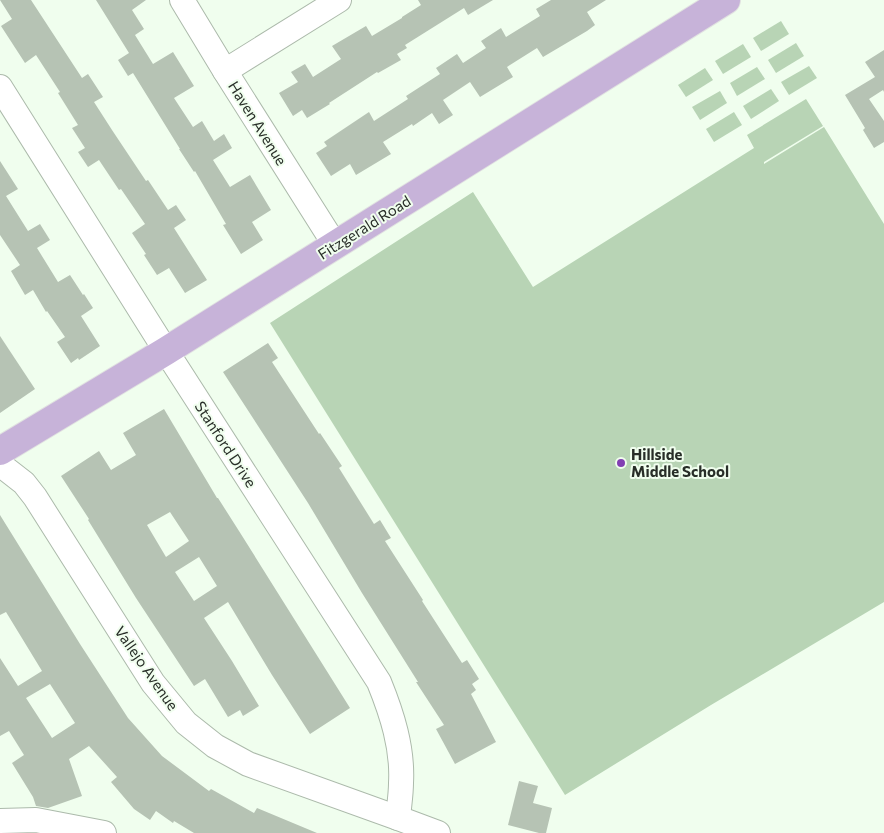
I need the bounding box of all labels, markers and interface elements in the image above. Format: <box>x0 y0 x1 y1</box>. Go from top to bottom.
street label: Haven Avenue <box>225 78 291 168</box>
street label: Fitzgerald Road <box>314 191 414 263</box>
street label: Stanford Drive <box>191 397 261 491</box>
place label: Hillside Middle School <box>631 445 729 480</box>
marker: Hillside Middle School <box>615 457 627 469</box>
street label: Vallejo Avenue <box>111 622 183 714</box>

